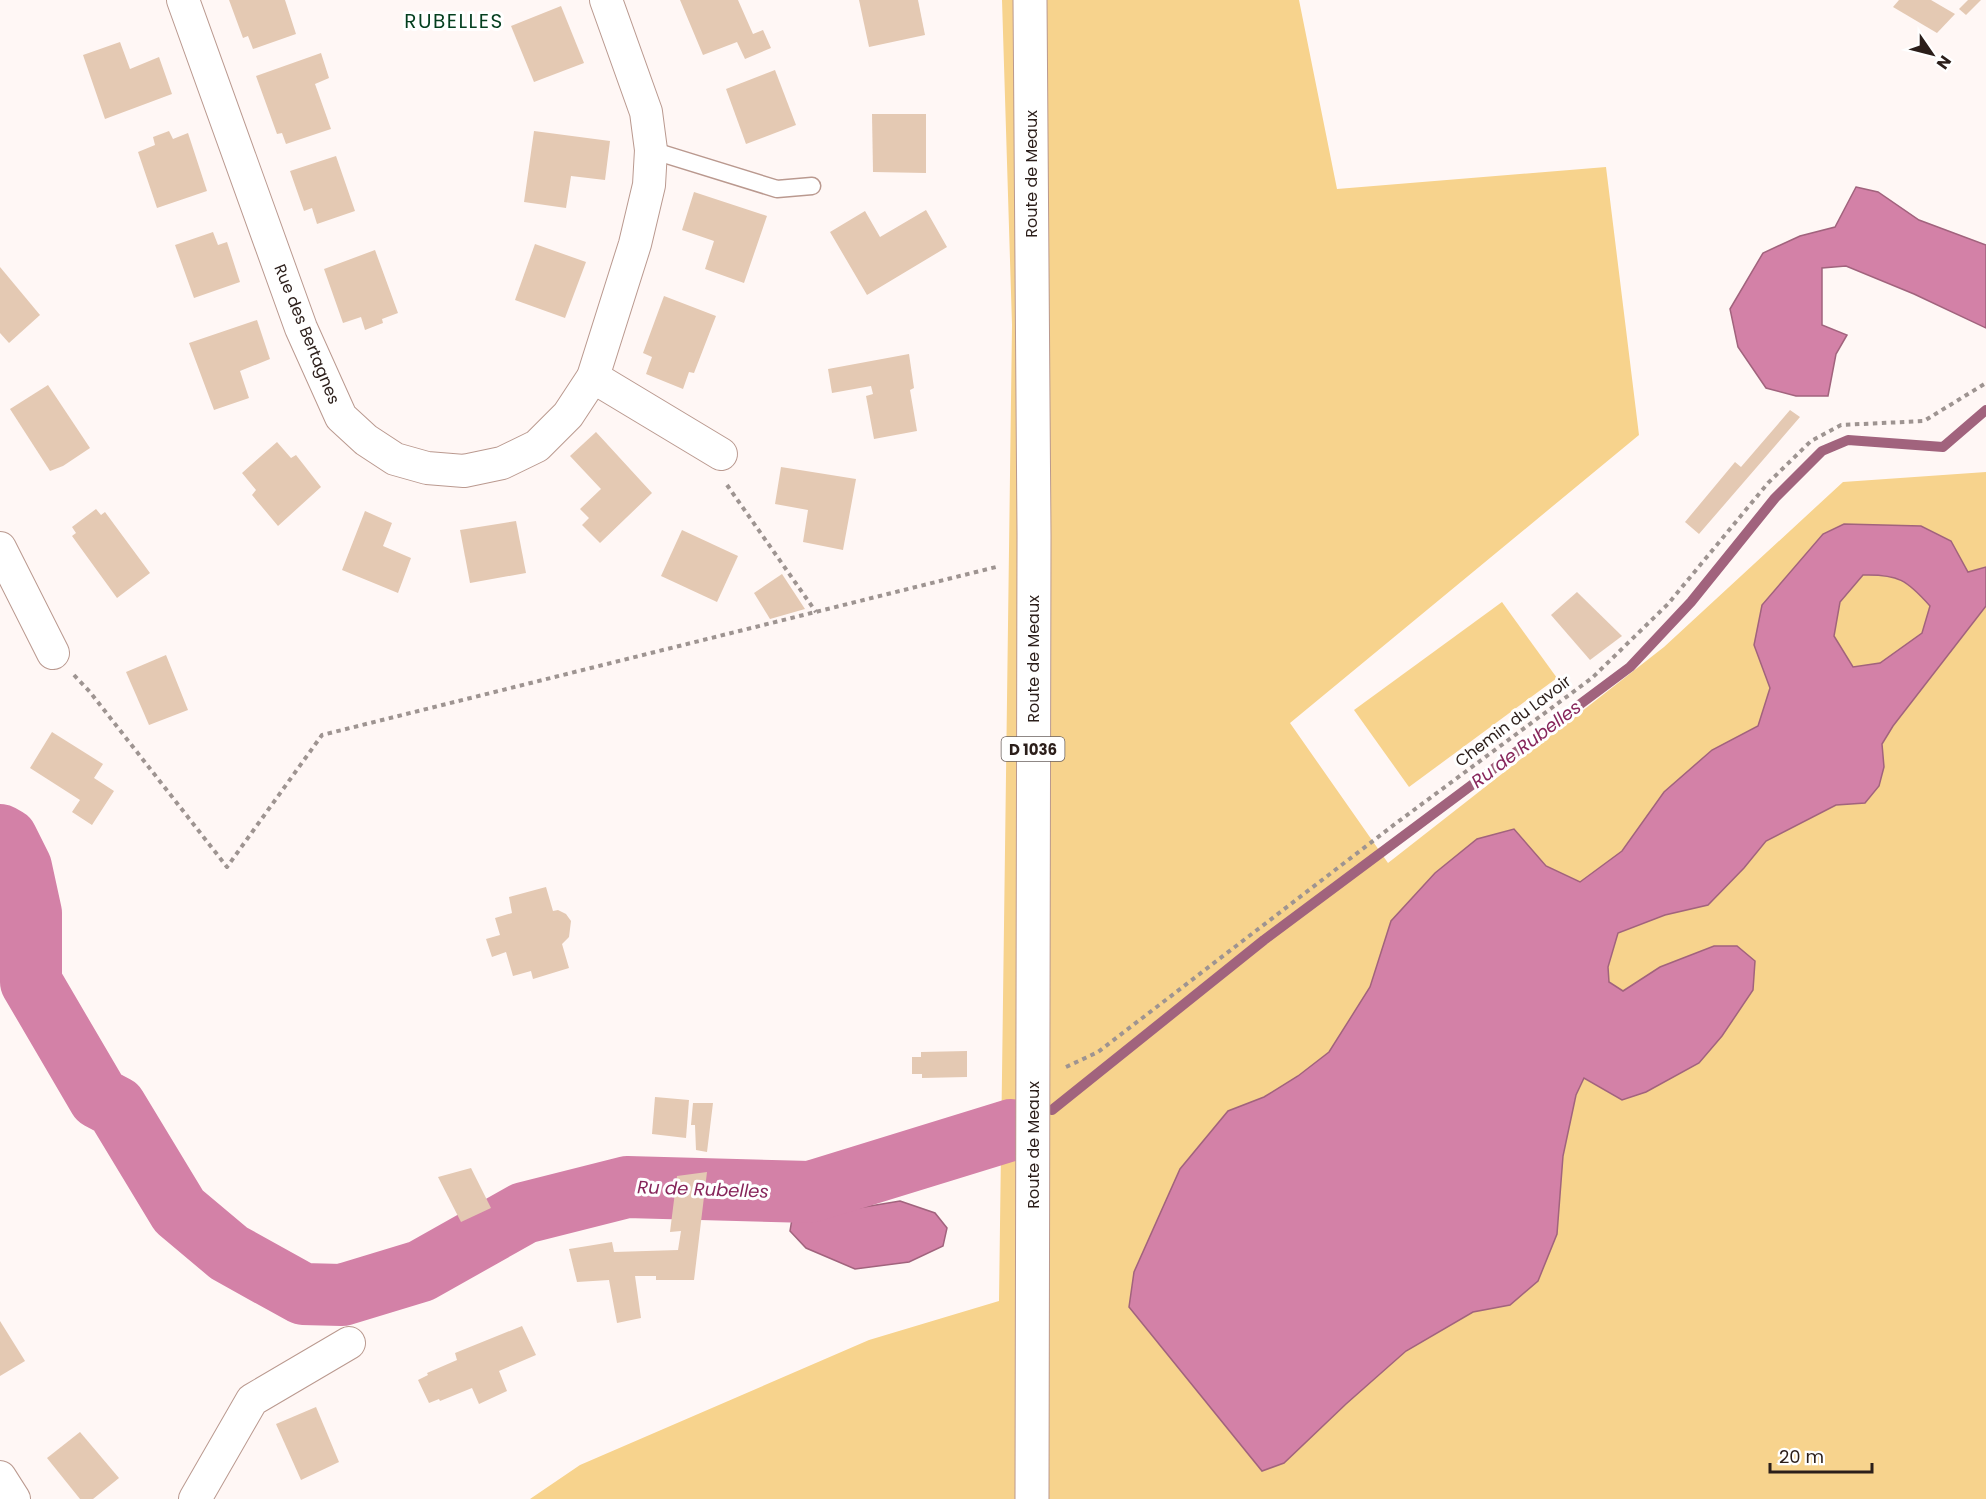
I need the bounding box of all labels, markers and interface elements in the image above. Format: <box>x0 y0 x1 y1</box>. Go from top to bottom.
district label: RUBELLES <box>404 7 504 35</box>
north arrow <box>1902 24 1962 84</box>
text: N <box>1931 51 1957 74</box>
street label: Route de Meaux <box>1020 110 1043 238</box>
street label: Rue des Bertagnes <box>268 261 346 407</box>
street label: Route de Meaux <box>1022 595 1045 723</box>
street label: Chemin du Lavoir <box>1450 670 1576 772</box>
water label: Ru de Rubelles <box>1466 694 1586 794</box>
road number: D 1036 <box>1002 737 1064 761</box>
street label: Route de Meaux <box>1022 1081 1045 1209</box>
water label: Ru de Rubelles <box>637 1174 769 1204</box>
scale bar <box>1770 1436 1872 1474</box>
text: 20 m <box>1779 1444 1824 1469</box>

